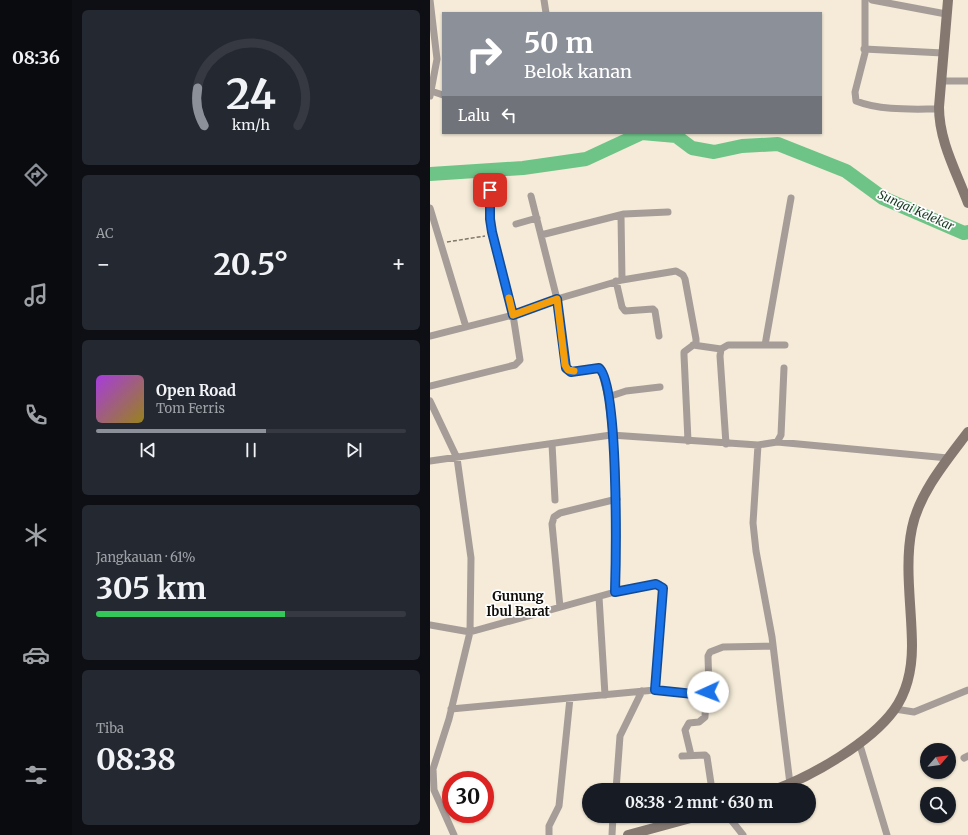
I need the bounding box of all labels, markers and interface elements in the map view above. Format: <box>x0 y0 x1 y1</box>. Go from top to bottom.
text: 50 m <box>524 25 593 61</box>
icon: right <box>458 28 510 80</box>
text: 08:36 <box>12 46 60 69</box>
text: Belok kanan <box>524 60 632 83</box>
text: 24 <box>226 67 276 119</box>
icon: left <box>498 104 520 126</box>
text: Lalu <box>458 106 490 125</box>
text: km/h <box>232 115 270 133</box>
icon: directions <box>22 161 50 189</box>
pin <box>473 173 507 207</box>
icon: arrive <box>479 179 501 201</box>
water label: Sungai Kelekar <box>876 187 957 234</box>
text: AC <box>96 225 113 242</box>
text: 20.5° <box>214 245 288 283</box>
text: − <box>96 250 111 278</box>
text: + <box>391 250 406 278</box>
icon: music <box>22 281 50 309</box>
text: Open Road <box>156 381 236 400</box>
text: Tom Ferris <box>156 400 225 417</box>
icon: phone <box>22 401 50 429</box>
icon: previous <box>137 439 159 461</box>
icon: pause <box>240 439 262 461</box>
icon: next <box>343 439 365 461</box>
icon: climate <box>22 521 50 549</box>
text: Jangkauan · 61% <box>96 549 195 566</box>
text: 305 km <box>96 569 207 607</box>
district label: Gunung Ibul Barat <box>486 588 551 620</box>
icon: car <box>22 641 50 669</box>
position arrow <box>687 671 729 713</box>
text: Tiba <box>96 720 124 737</box>
text: 08:38 <box>96 740 176 778</box>
north arrow <box>920 743 956 779</box>
map controls <box>920 743 956 823</box>
icon: filters <box>22 761 50 789</box>
speed limit sign: 30 <box>442 771 494 823</box>
button: search <box>920 787 956 823</box>
text: 08:38 · 2 mnt · 630 m <box>625 793 773 812</box>

